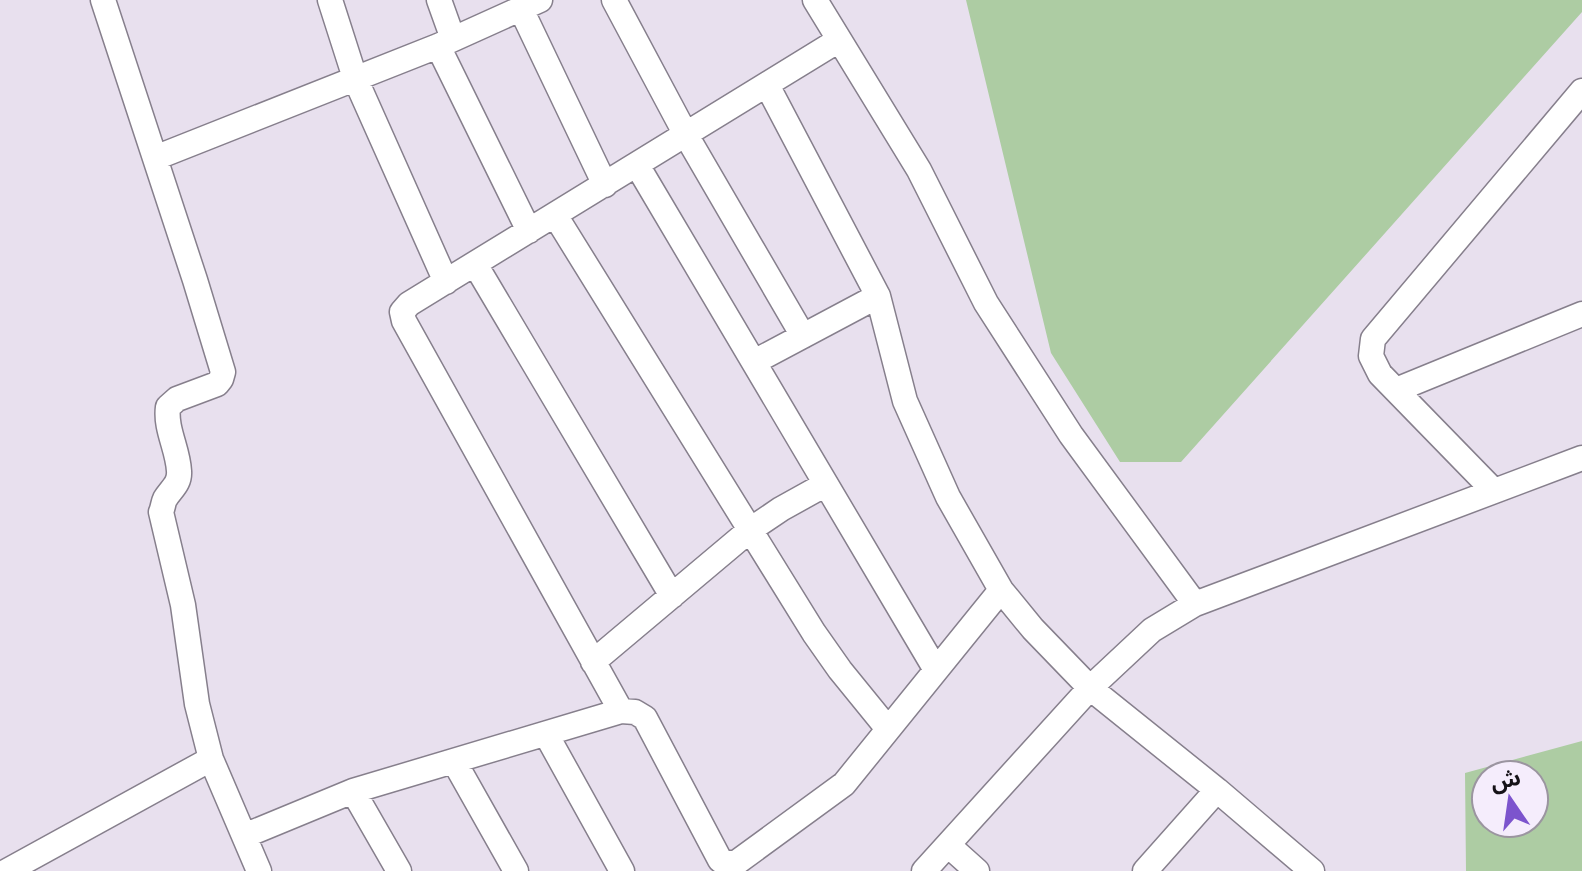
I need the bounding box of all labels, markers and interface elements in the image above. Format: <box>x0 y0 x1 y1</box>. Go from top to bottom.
north arrow <box>1470 759 1550 839</box>
text: ش <box>1488 763 1523 797</box>

